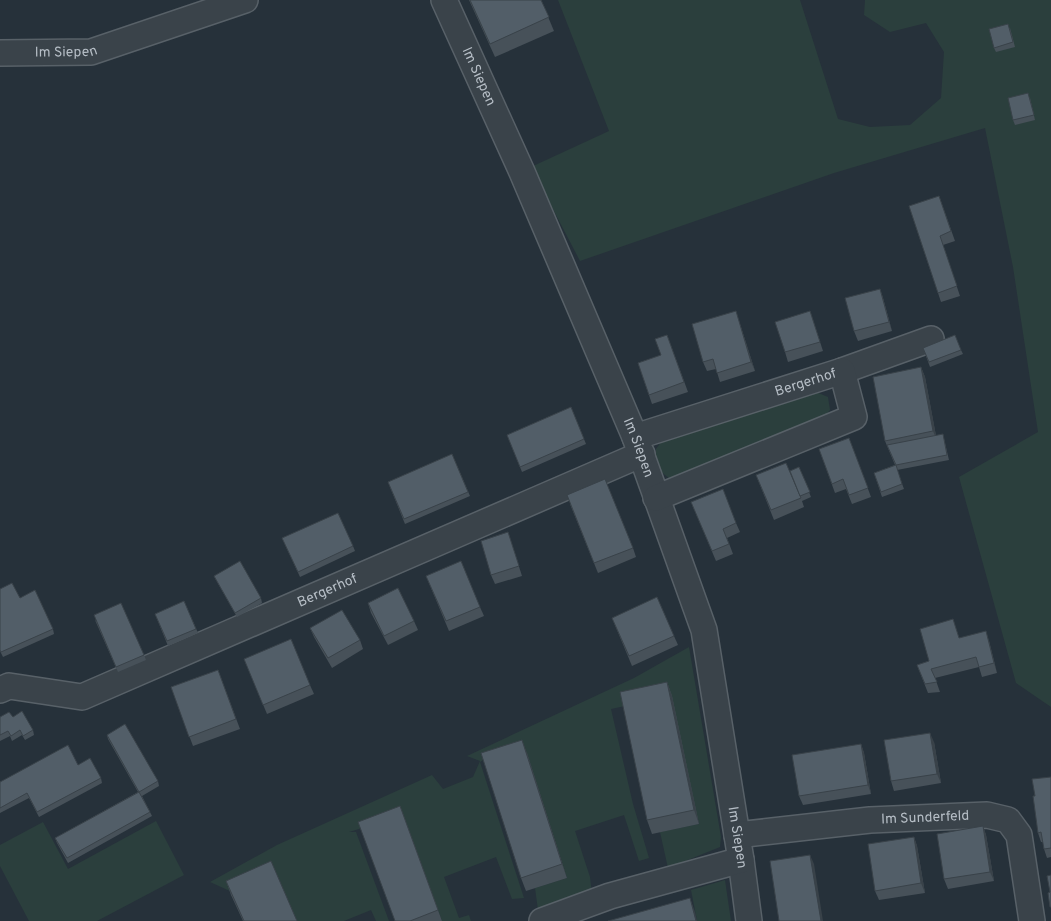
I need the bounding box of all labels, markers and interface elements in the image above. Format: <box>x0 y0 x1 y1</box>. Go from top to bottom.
street label: Im Siepen <box>35 42 100 61</box>
street label: Im Siepen <box>458 45 499 108</box>
street label: Bergerhof <box>773 365 839 400</box>
street label: Im Siepen <box>619 415 657 480</box>
street label: Bergerhof <box>295 570 360 611</box>
street label: Im Siepen <box>724 805 751 869</box>
street label: Im Sunderfeld <box>881 807 969 828</box>

